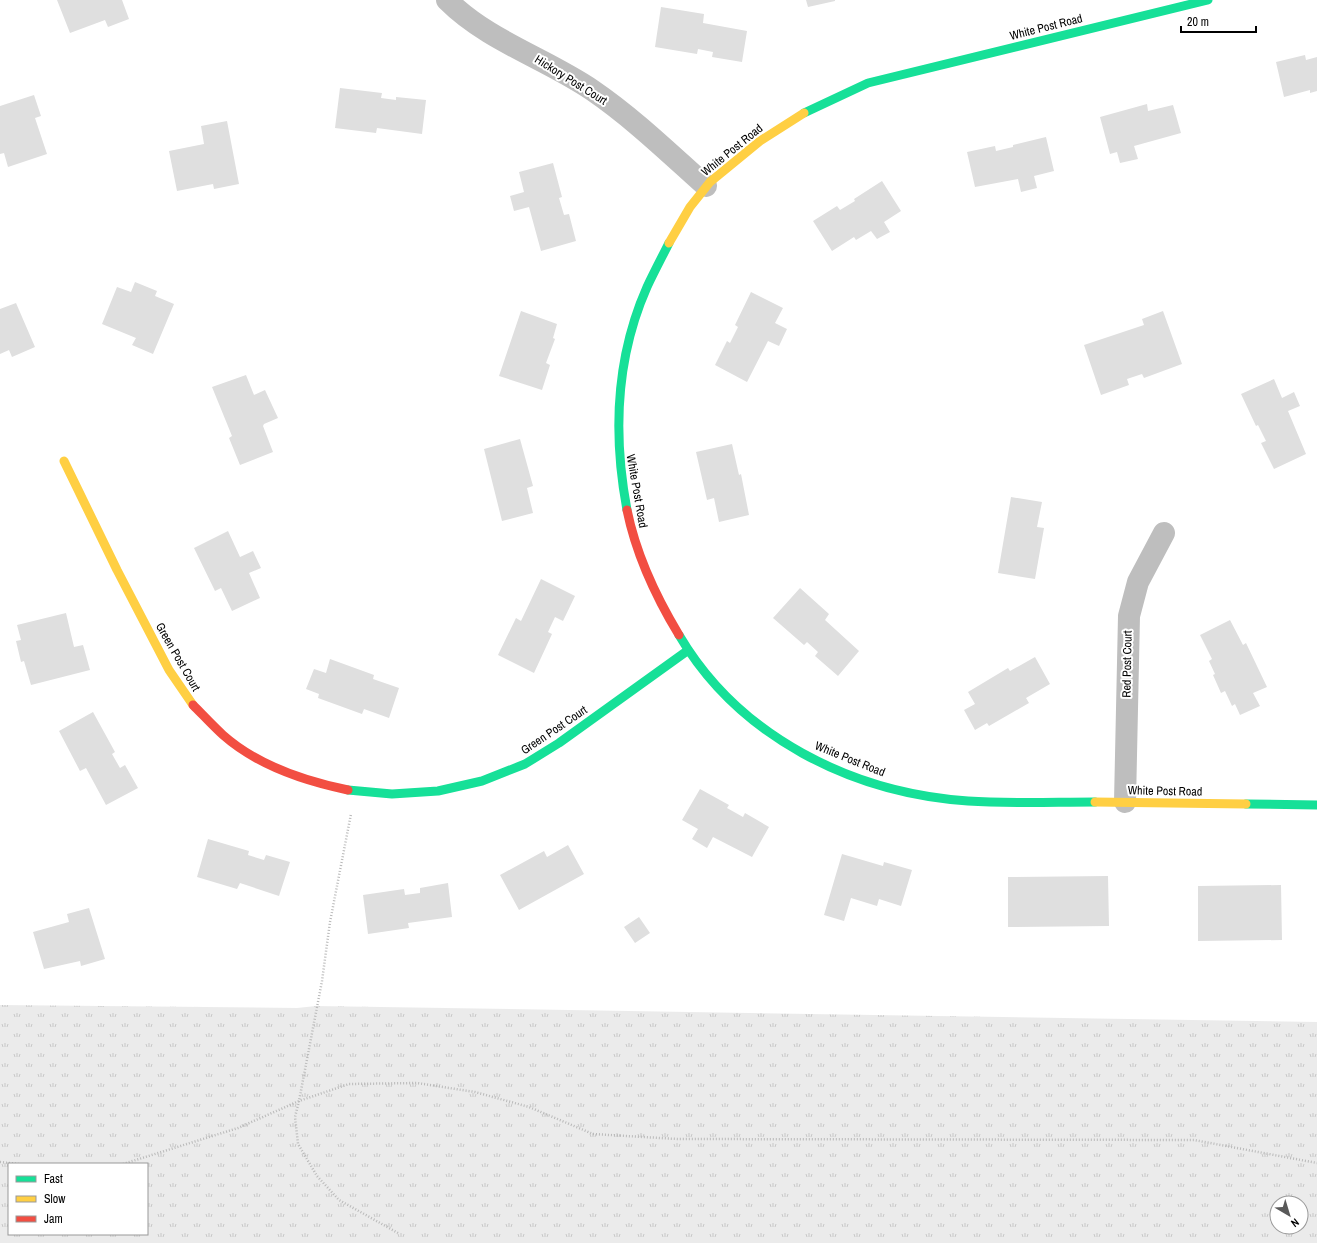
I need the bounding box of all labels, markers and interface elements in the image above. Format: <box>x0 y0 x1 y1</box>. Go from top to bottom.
scale bar <box>1181 8 1256 34</box>
street label: White Post Road <box>1008 10 1084 44</box>
text: 20 m <box>1187 14 1209 30</box>
street label: Hickory Post Court <box>532 51 610 109</box>
street label: White Post Road <box>698 120 766 180</box>
street label: White Post Road <box>623 453 651 529</box>
street label: Green Post Court <box>152 620 204 694</box>
street label: Red Post Court <box>1118 630 1136 698</box>
street label: Green Post Court <box>518 702 590 758</box>
street label: White Post Road <box>813 738 887 780</box>
street label: White Post Road <box>1128 782 1202 800</box>
legend <box>8 1163 148 1235</box>
text: Fast <box>44 1171 63 1187</box>
text: Slow <box>44 1191 66 1207</box>
north arrow <box>1269 1195 1309 1235</box>
text: Jam <box>44 1211 63 1227</box>
text: N <box>1288 1215 1302 1230</box>

